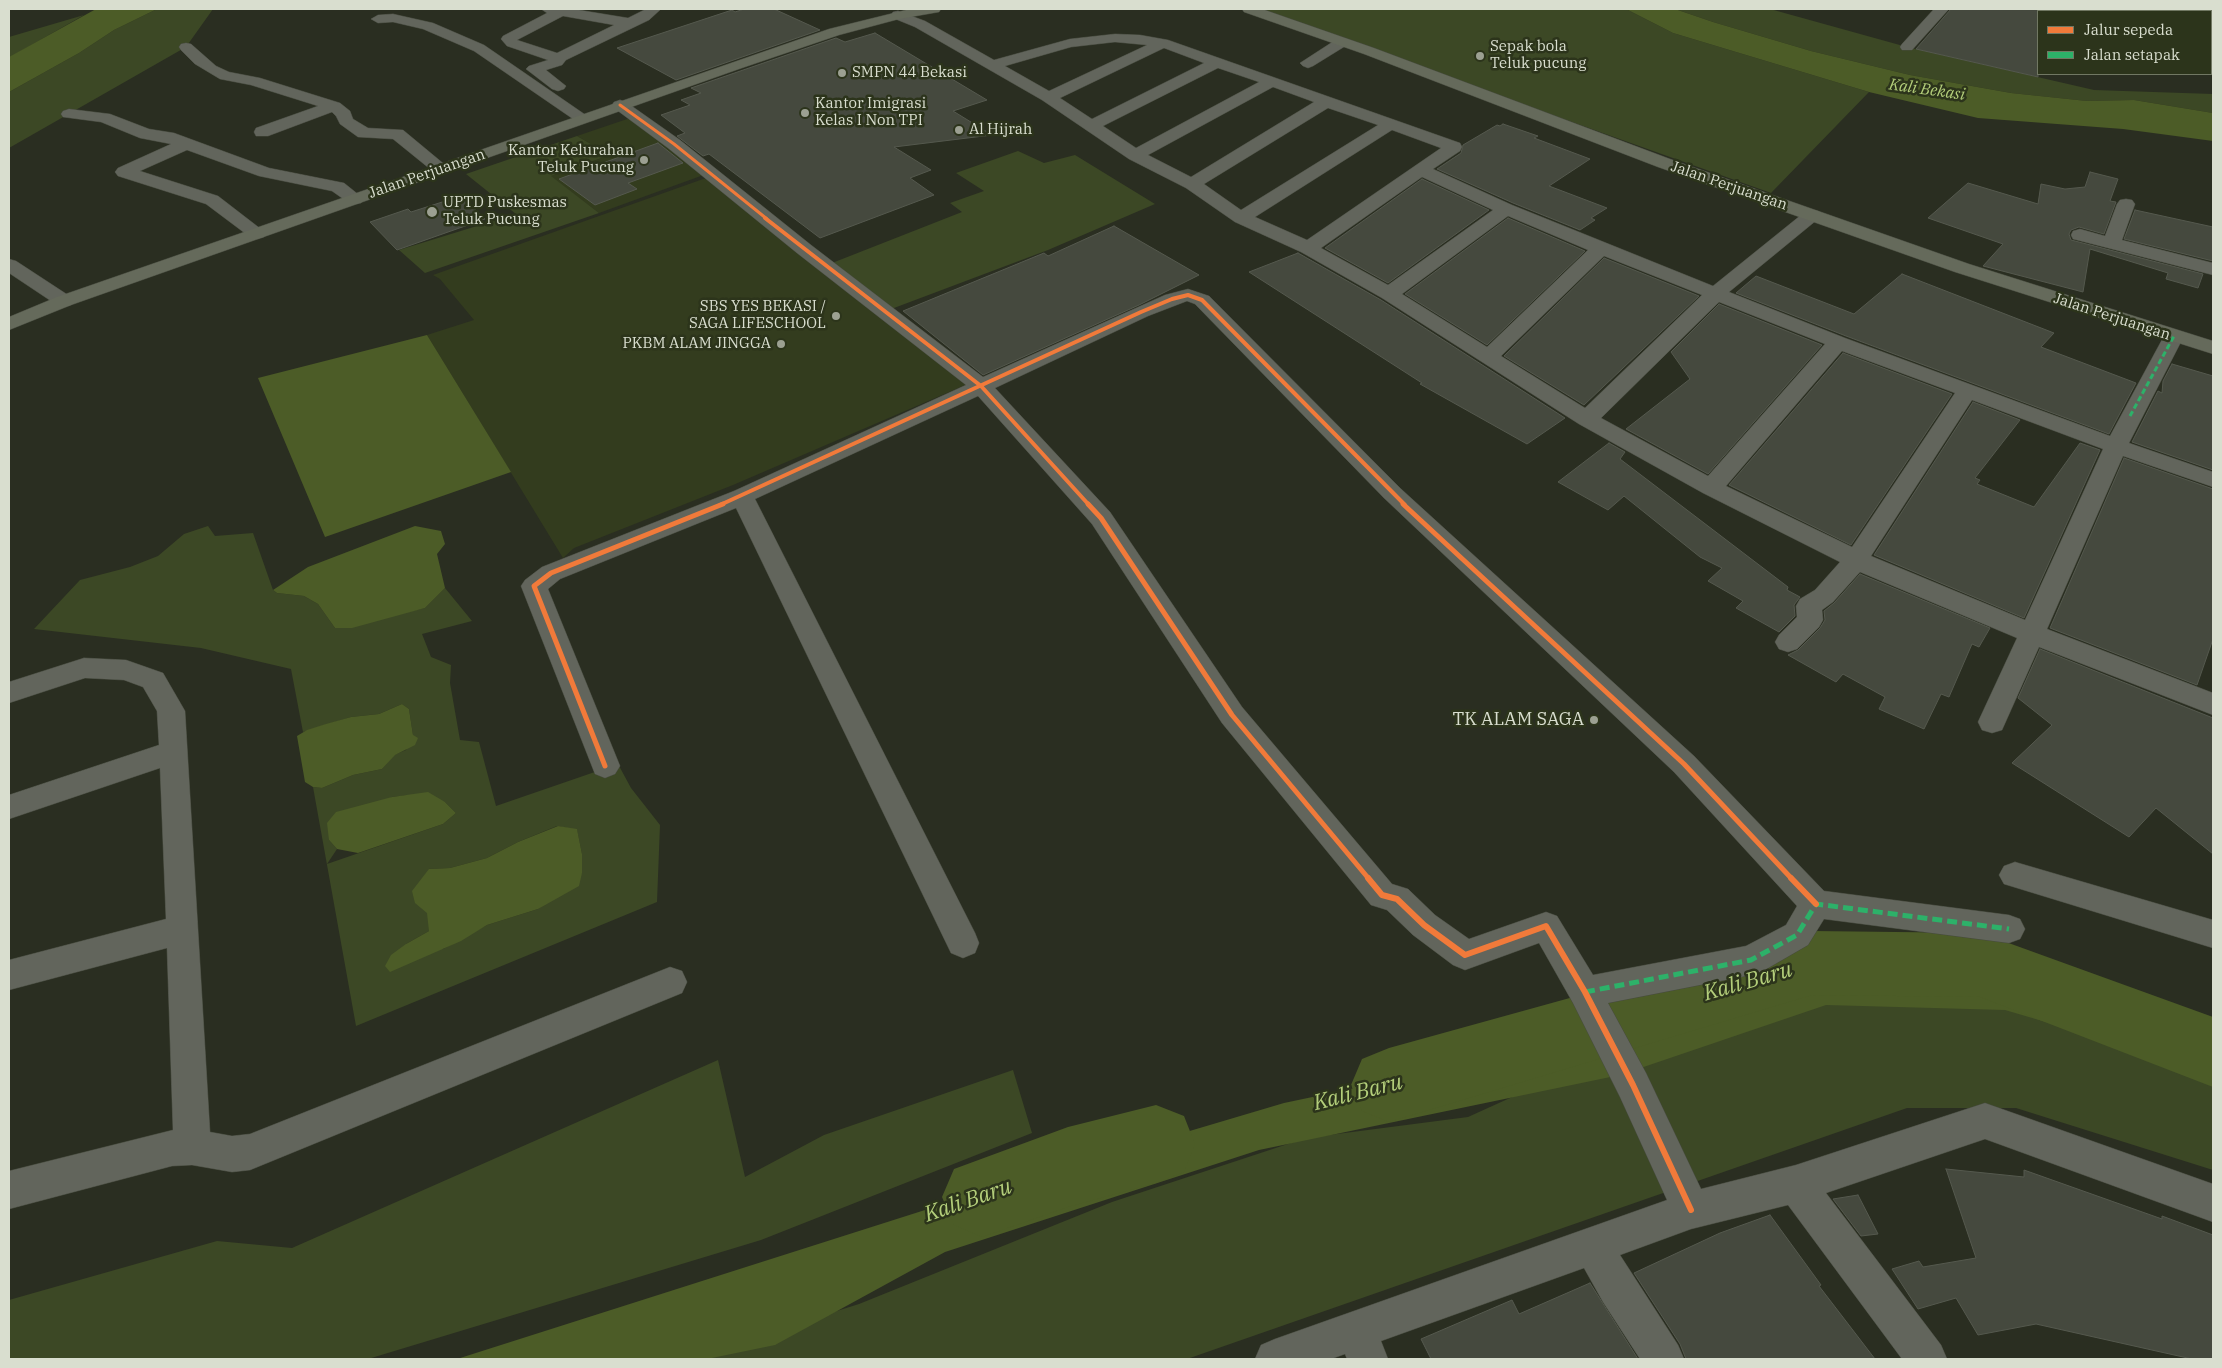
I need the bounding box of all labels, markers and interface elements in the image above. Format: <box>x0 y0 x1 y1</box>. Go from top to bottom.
legend <box>2037 10 2212 75</box>
text: Jalur sepeda <box>2084 20 2173 39</box>
place label: Sepak bola Teluk pucung <box>1490 38 1586 73</box>
text: Jalan setapak <box>2084 45 2180 64</box>
marker: Sepak bola Teluk pucung <box>1474 50 1486 62</box>
place label: SMPN 44 Bekasi <box>852 64 967 82</box>
marker: SMPN 44 Bekasi <box>836 67 848 79</box>
water label: Kali Bekasi <box>1888 75 1966 105</box>
place label: Kantor Imigrasi Kelas I Non TPI <box>815 95 926 130</box>
marker: Kantor Imigrasi Kelas I Non TPI <box>799 107 811 119</box>
place label: Al Hijrah <box>969 121 1032 139</box>
marker: Al Hijrah <box>953 124 965 136</box>
place label: Kantor Kelurahan Teluk Pucung <box>508 142 634 177</box>
street label: Jalan Perjuangan <box>366 146 488 202</box>
marker: Kantor Kelurahan Teluk Pucung <box>638 154 650 166</box>
street label: Jalan Perjuangan <box>1668 158 1790 214</box>
place label: UPTD Puskesmas Teluk Pucung <box>443 194 567 229</box>
marker: UPTD Puskesmas Teluk Pucung <box>425 205 439 219</box>
street label: Jalan Perjuangan <box>2051 290 2173 344</box>
place label: SBS YES BEKASI / SAGA LIFESCHOOL <box>689 298 826 333</box>
marker: SBS YES BEKASI / SAGA LIFESCHOOL <box>830 310 842 322</box>
place label: PKBM ALAM JINGGA <box>622 335 771 353</box>
marker: PKBM ALAM JINGGA <box>775 338 787 350</box>
place label: TK ALAM SAGA <box>1452 709 1584 731</box>
marker: TK ALAM SAGA <box>1588 714 1600 726</box>
water label: Kali Baru <box>1701 957 1795 1007</box>
water label: Kali Baru <box>1311 1069 1405 1117</box>
water label: Kali Baru <box>921 1174 1015 1228</box>

